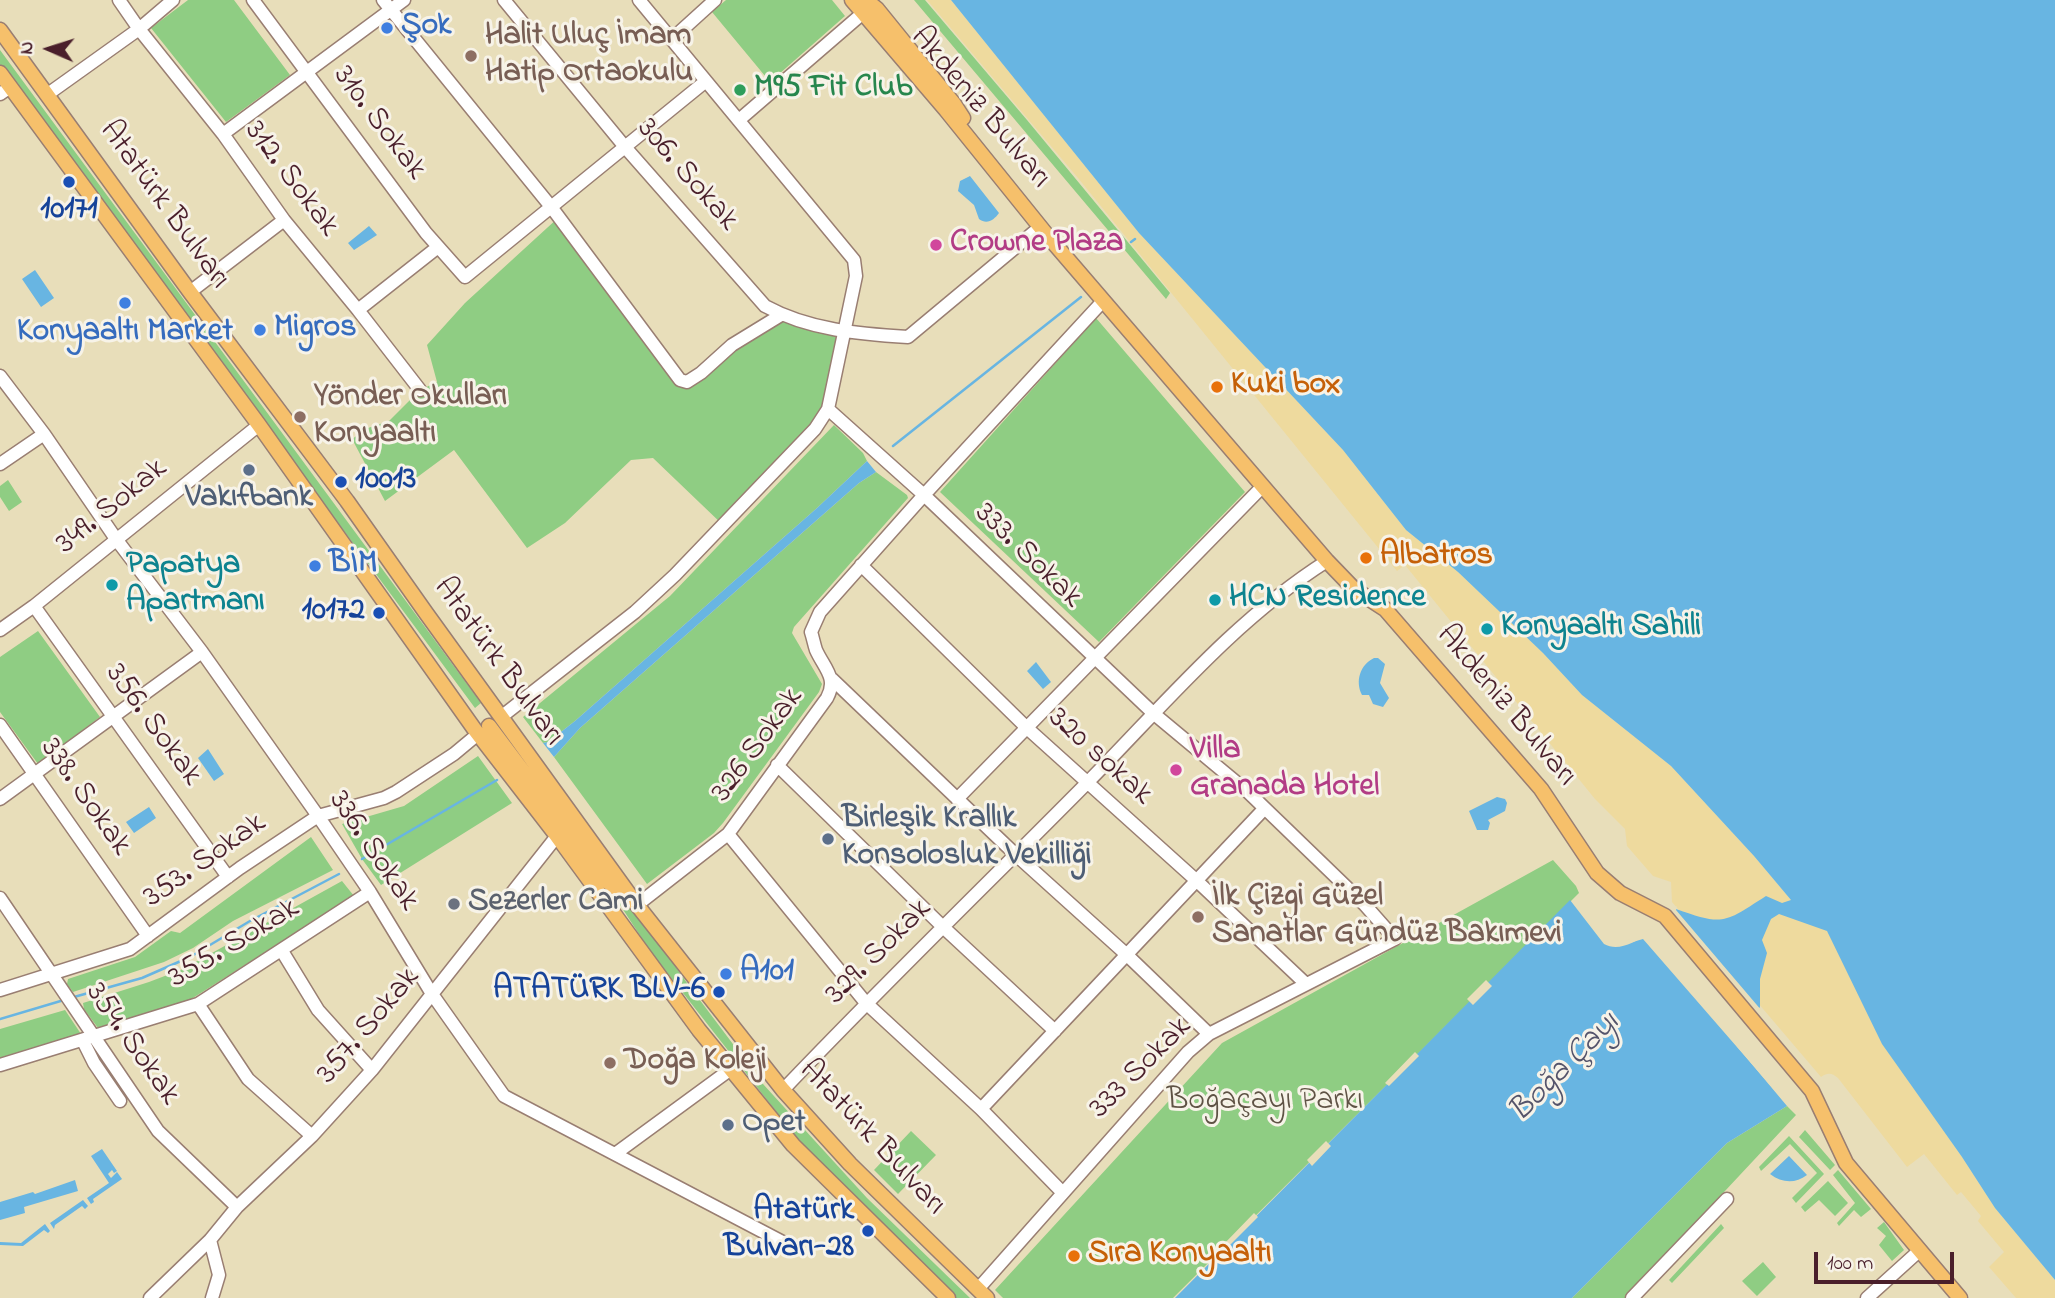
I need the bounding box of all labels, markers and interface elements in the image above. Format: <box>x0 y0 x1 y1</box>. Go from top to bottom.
place label: Şok <box>401 9 451 47</box>
north arrow <box>14 14 84 84</box>
place label: Halit Uluç İmam Hatip Ortaokulu <box>485 19 693 94</box>
marker: Şok <box>379 20 395 36</box>
street label: Akdeniz Bulvarı <box>900 20 1058 198</box>
text: N <box>14 41 41 55</box>
marker: Halit Uluç İmam Hatip Ortaokulu <box>463 48 479 64</box>
street label: 310. Sokak <box>323 59 433 189</box>
place label: M95 Fit Club <box>754 71 913 109</box>
marker: M95 Fit Club <box>732 82 748 98</box>
street label: 306. Sokak <box>627 112 745 240</box>
street label: Atatürk Bulvarı <box>89 114 237 298</box>
street label: 312. Sokak <box>234 114 346 246</box>
marker: 10171 <box>61 174 77 190</box>
place label: 10171 <box>40 193 98 231</box>
place label: Crowne Plaza <box>950 226 1123 264</box>
marker: Crowne Plaza <box>928 237 944 253</box>
marker: Konyaaltı Market <box>117 295 133 311</box>
place label: Migros <box>274 311 356 349</box>
place label: Konyaaltı Market <box>17 315 233 353</box>
marker: Migros <box>252 322 268 338</box>
place label: Kuki box <box>1231 368 1340 406</box>
marker: Kuki box <box>1209 379 1225 395</box>
place label: Yönder Okulları Konyaaltı <box>314 380 507 455</box>
marker: Yönder Okulları Konyaaltı <box>292 409 308 425</box>
street label: 349. Sokak <box>50 452 176 564</box>
marker: Vakıfbank <box>241 462 257 478</box>
place label: 10013 <box>355 463 416 501</box>
marker: 10013 <box>333 474 349 490</box>
place label: Vakıfbank <box>185 481 313 519</box>
street label: 333. Sokak <box>965 496 1089 618</box>
place label: Albatros <box>1380 539 1493 577</box>
place label: BİM <box>329 547 377 585</box>
place label: Papatya Apartmanı <box>126 548 265 623</box>
marker: Albatros <box>1358 550 1374 566</box>
marker: BİM <box>307 558 323 574</box>
street label: Atatürk Bulvarı <box>423 571 571 755</box>
marker: Papatya Apartmanı <box>104 577 120 593</box>
place label: HCN Residence <box>1229 581 1425 619</box>
marker: HCN Residence <box>1207 592 1223 608</box>
place label: 10172 <box>302 594 365 632</box>
marker: 10172 <box>371 605 387 621</box>
place label: Konyaaltı Sahili <box>1501 610 1701 648</box>
street label: Akdeniz Bulvarı <box>1426 618 1584 796</box>
marker: Konyaaltı Sahili <box>1479 621 1495 637</box>
street label: 356. Sokak <box>95 657 209 795</box>
street label: 326 Sokak <box>704 681 814 811</box>
street label: 320 sokak <box>1039 701 1159 815</box>
street label: 338. Sokak <box>30 732 138 864</box>
place label: Villa Granada Hotel <box>1190 733 1379 808</box>
marker: Villa Granada Hotel <box>1168 762 1184 778</box>
street label: 336. Sokak <box>318 785 426 919</box>
place label: Birleşik Krallık Konsolosluk Vekilliği <box>842 802 1092 877</box>
street label: 353. Sokak <box>137 806 275 918</box>
marker: Birleşik Krallık Konsolosluk Vekilliği <box>820 831 836 847</box>
place label: İlk Çizgi Güzel Sanatlar Gündüz Bakımevi <box>1212 880 1562 955</box>
place label: Sezerler Cami <box>468 885 644 923</box>
street label: 355. Sokak <box>163 891 307 999</box>
street label: 329. Sokak <box>819 892 941 1014</box>
marker: Sezerler Cami <box>446 896 462 912</box>
marker: İlk Çizgi Güzel Sanatlar Gündüz Bakımevi <box>1190 909 1206 925</box>
place label: A101 <box>740 955 794 993</box>
street label: 357. Sokak <box>310 961 430 1093</box>
marker: A101 <box>718 966 734 982</box>
place label: ATATÜRK BLV-6 <box>493 973 705 1011</box>
street label: 354. Sokak <box>75 976 187 1114</box>
marker: ATATÜRK BLV-6 <box>711 984 727 1000</box>
water label: Boğa Çayı <box>1502 1005 1630 1133</box>
street label: 333 Sokak <box>1083 1010 1201 1128</box>
place label: Doğa Koleji <box>624 1044 767 1082</box>
street label: Atatürk Bulvarı <box>789 1053 953 1225</box>
marker: Doğa Koleji <box>602 1055 618 1071</box>
park label: Boğaçayı Parkı <box>1167 1084 1363 1122</box>
place label: Opet <box>742 1106 806 1144</box>
marker: Opet <box>720 1117 736 1133</box>
place label: Atatürk Bulvarı-28 <box>724 1194 854 1269</box>
marker: Atatürk Bulvarı-28 <box>860 1223 876 1239</box>
place label: Sıra Konyaaltı <box>1088 1237 1272 1275</box>
scale bar <box>1817 1238 1957 1282</box>
marker: Sıra Konyaaltı <box>1066 1248 1082 1264</box>
text: 100 m <box>1827 1249 1873 1279</box>

